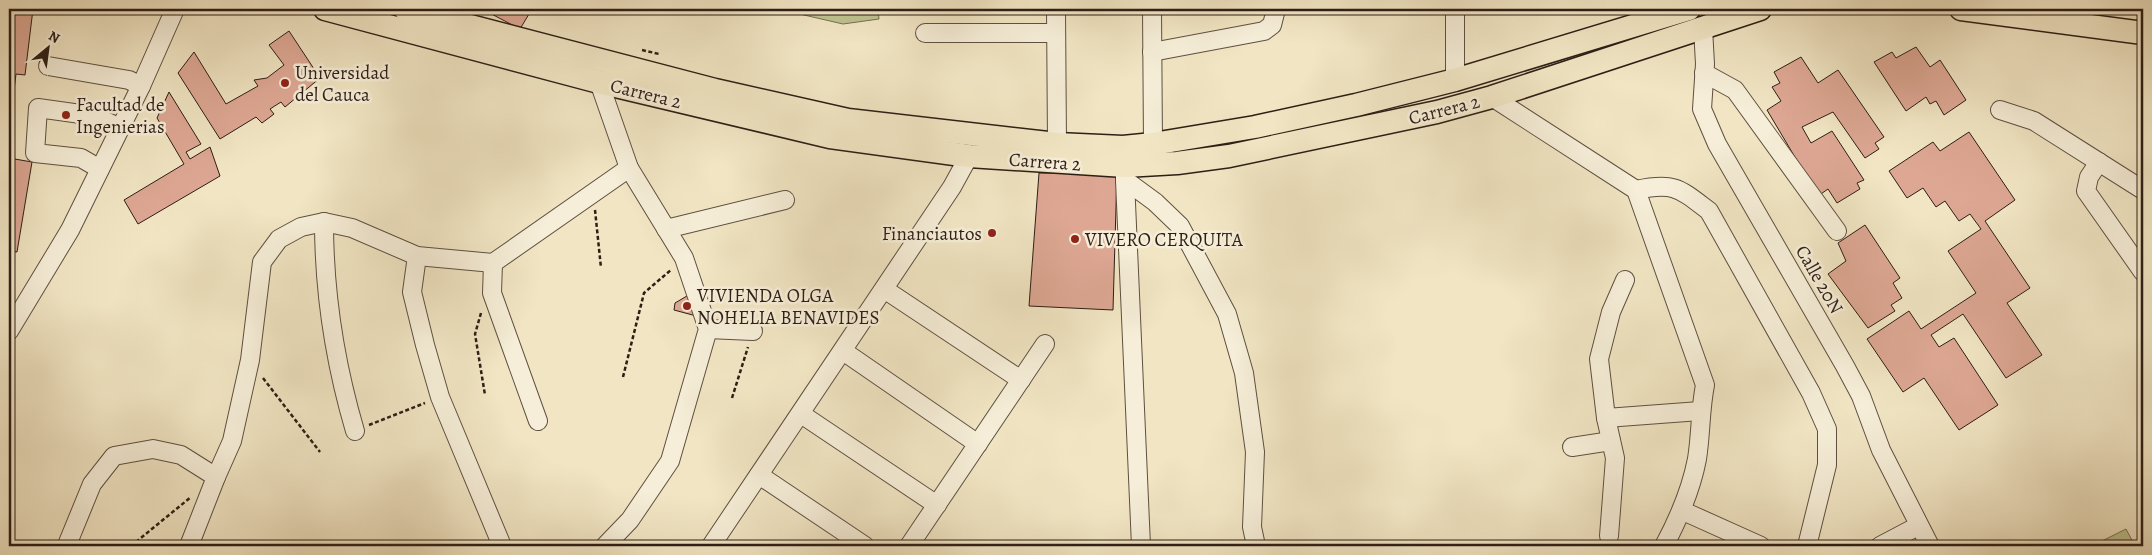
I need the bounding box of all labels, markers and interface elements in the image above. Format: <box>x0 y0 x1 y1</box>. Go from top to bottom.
north arrow <box>22 22 72 72</box>
text: N <box>45 26 63 48</box>
place label: Universidad del Cauca <box>295 60 390 108</box>
street label: Carrera 2 <box>608 73 684 115</box>
marker: Universidad del Cauca <box>279 77 291 89</box>
street label: Carrera 2 <box>1406 89 1482 131</box>
place label: Facultad de Ingenierias <box>76 92 165 140</box>
marker: Facultad de Ingenierias <box>60 109 72 121</box>
street label: Carrera 2 <box>1008 147 1082 177</box>
place label: Financiautos <box>882 221 982 247</box>
marker: Financiautos <box>986 227 998 239</box>
place label: VIVERO CERQUITA <box>1084 227 1244 253</box>
marker: VIVERO CERQUITA <box>1069 233 1081 245</box>
street label: Calle 20N <box>1789 240 1849 319</box>
place label: VIVIENDA OLGA NOHELIA BENAVIDES <box>696 283 880 331</box>
marker: VIVIENDA OLGA NOHELIA BENAVIDES <box>681 300 693 312</box>

